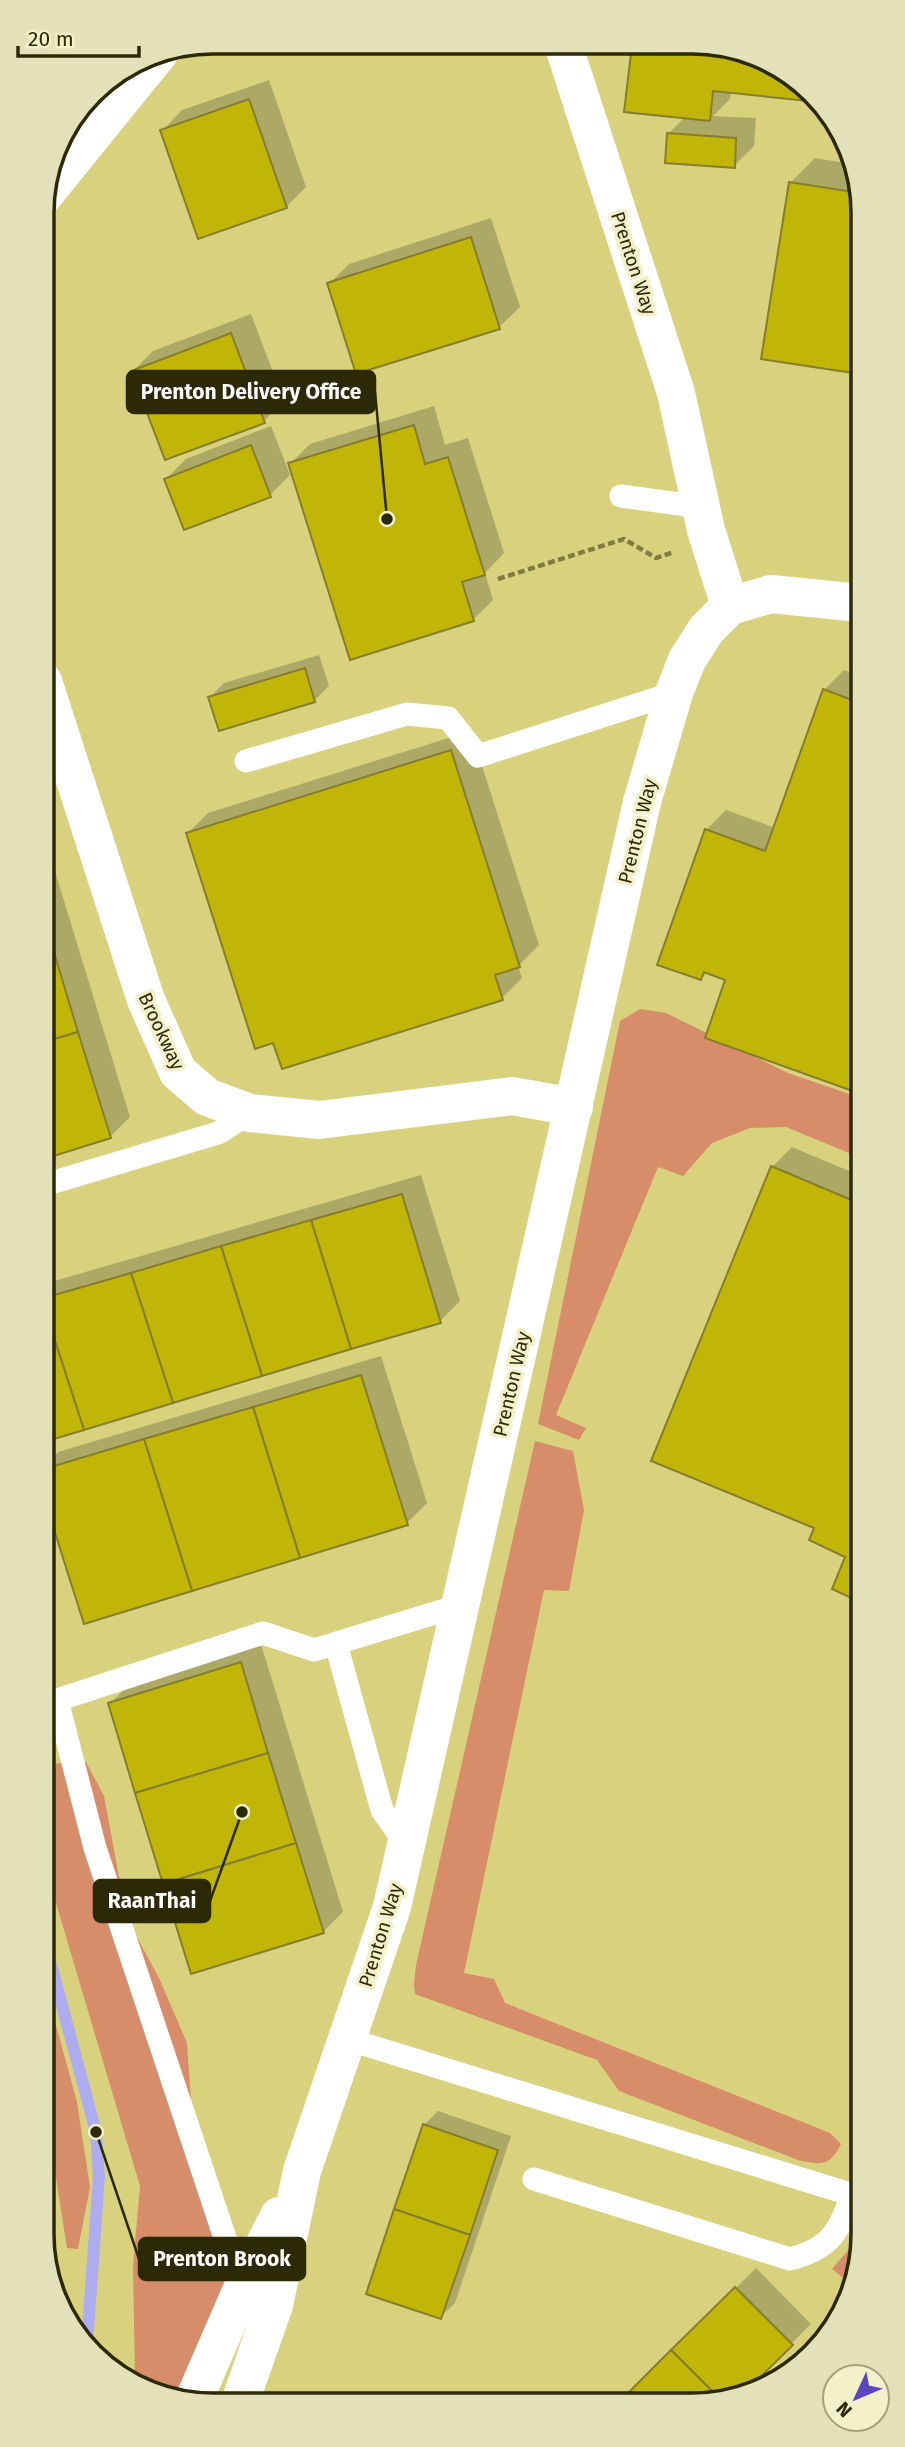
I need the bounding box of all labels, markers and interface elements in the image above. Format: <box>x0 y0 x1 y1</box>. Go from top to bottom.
scale bar <box>18 14 138 58</box>
text: 20 m <box>28 26 74 52</box>
street label: Prenton Way <box>606 209 661 318</box>
callout: Prenton Delivery Office <box>127 371 375 413</box>
text: Prenton Delivery Office <box>141 379 362 405</box>
street label: Prenton Way <box>613 776 662 886</box>
street label: Brookway <box>134 989 190 1074</box>
street label: Prenton Way <box>488 1329 535 1439</box>
callout: RaanThai <box>94 1880 210 1922</box>
street label: Prenton Way <box>354 1880 407 1990</box>
text: RaanThai <box>108 1888 196 1914</box>
callout: Prenton Brook <box>139 2238 305 2280</box>
text: Prenton Brook <box>153 2246 291 2272</box>
north arrow <box>821 2363 891 2433</box>
text: N <box>831 2397 857 2422</box>

